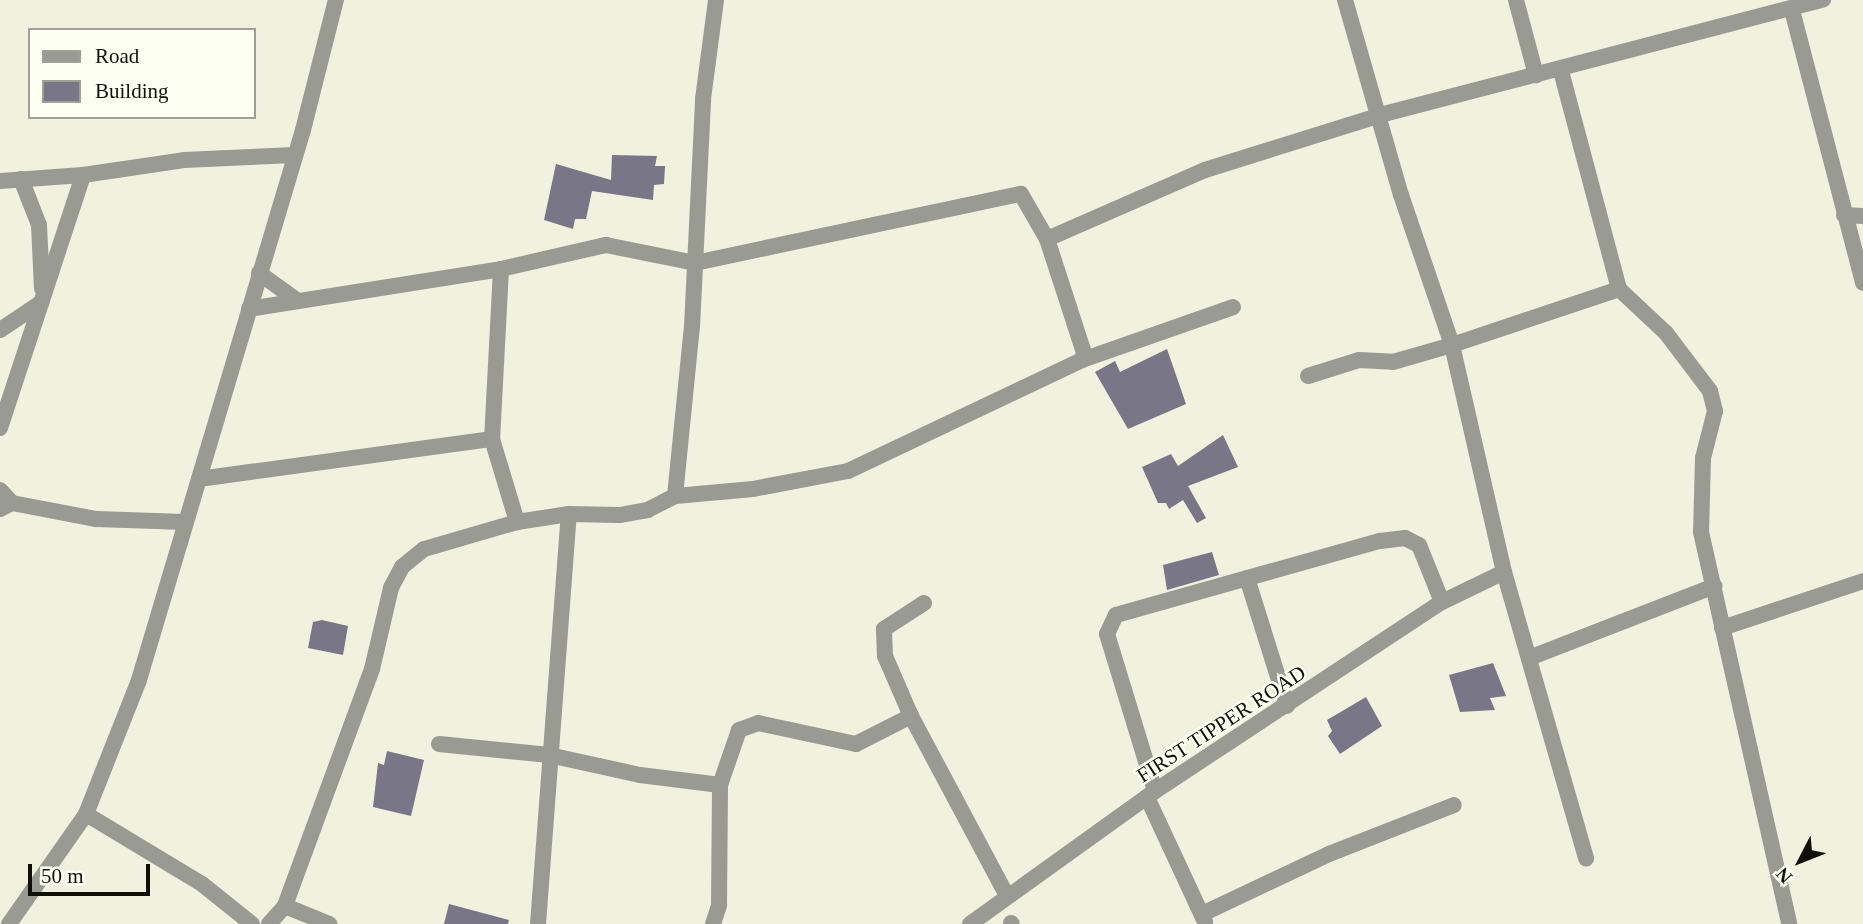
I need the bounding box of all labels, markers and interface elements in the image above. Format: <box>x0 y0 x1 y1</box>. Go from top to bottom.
legend <box>28 28 256 119</box>
text: Road <box>95 44 139 68</box>
text: Building <box>95 79 169 103</box>
street label: FIRST TIPPER ROAD <box>1131 660 1311 788</box>
north arrow <box>1765 826 1835 896</box>
scale bar <box>32 850 154 894</box>
text: N <box>1772 863 1796 888</box>
text: 50 m <box>41 864 84 888</box>

